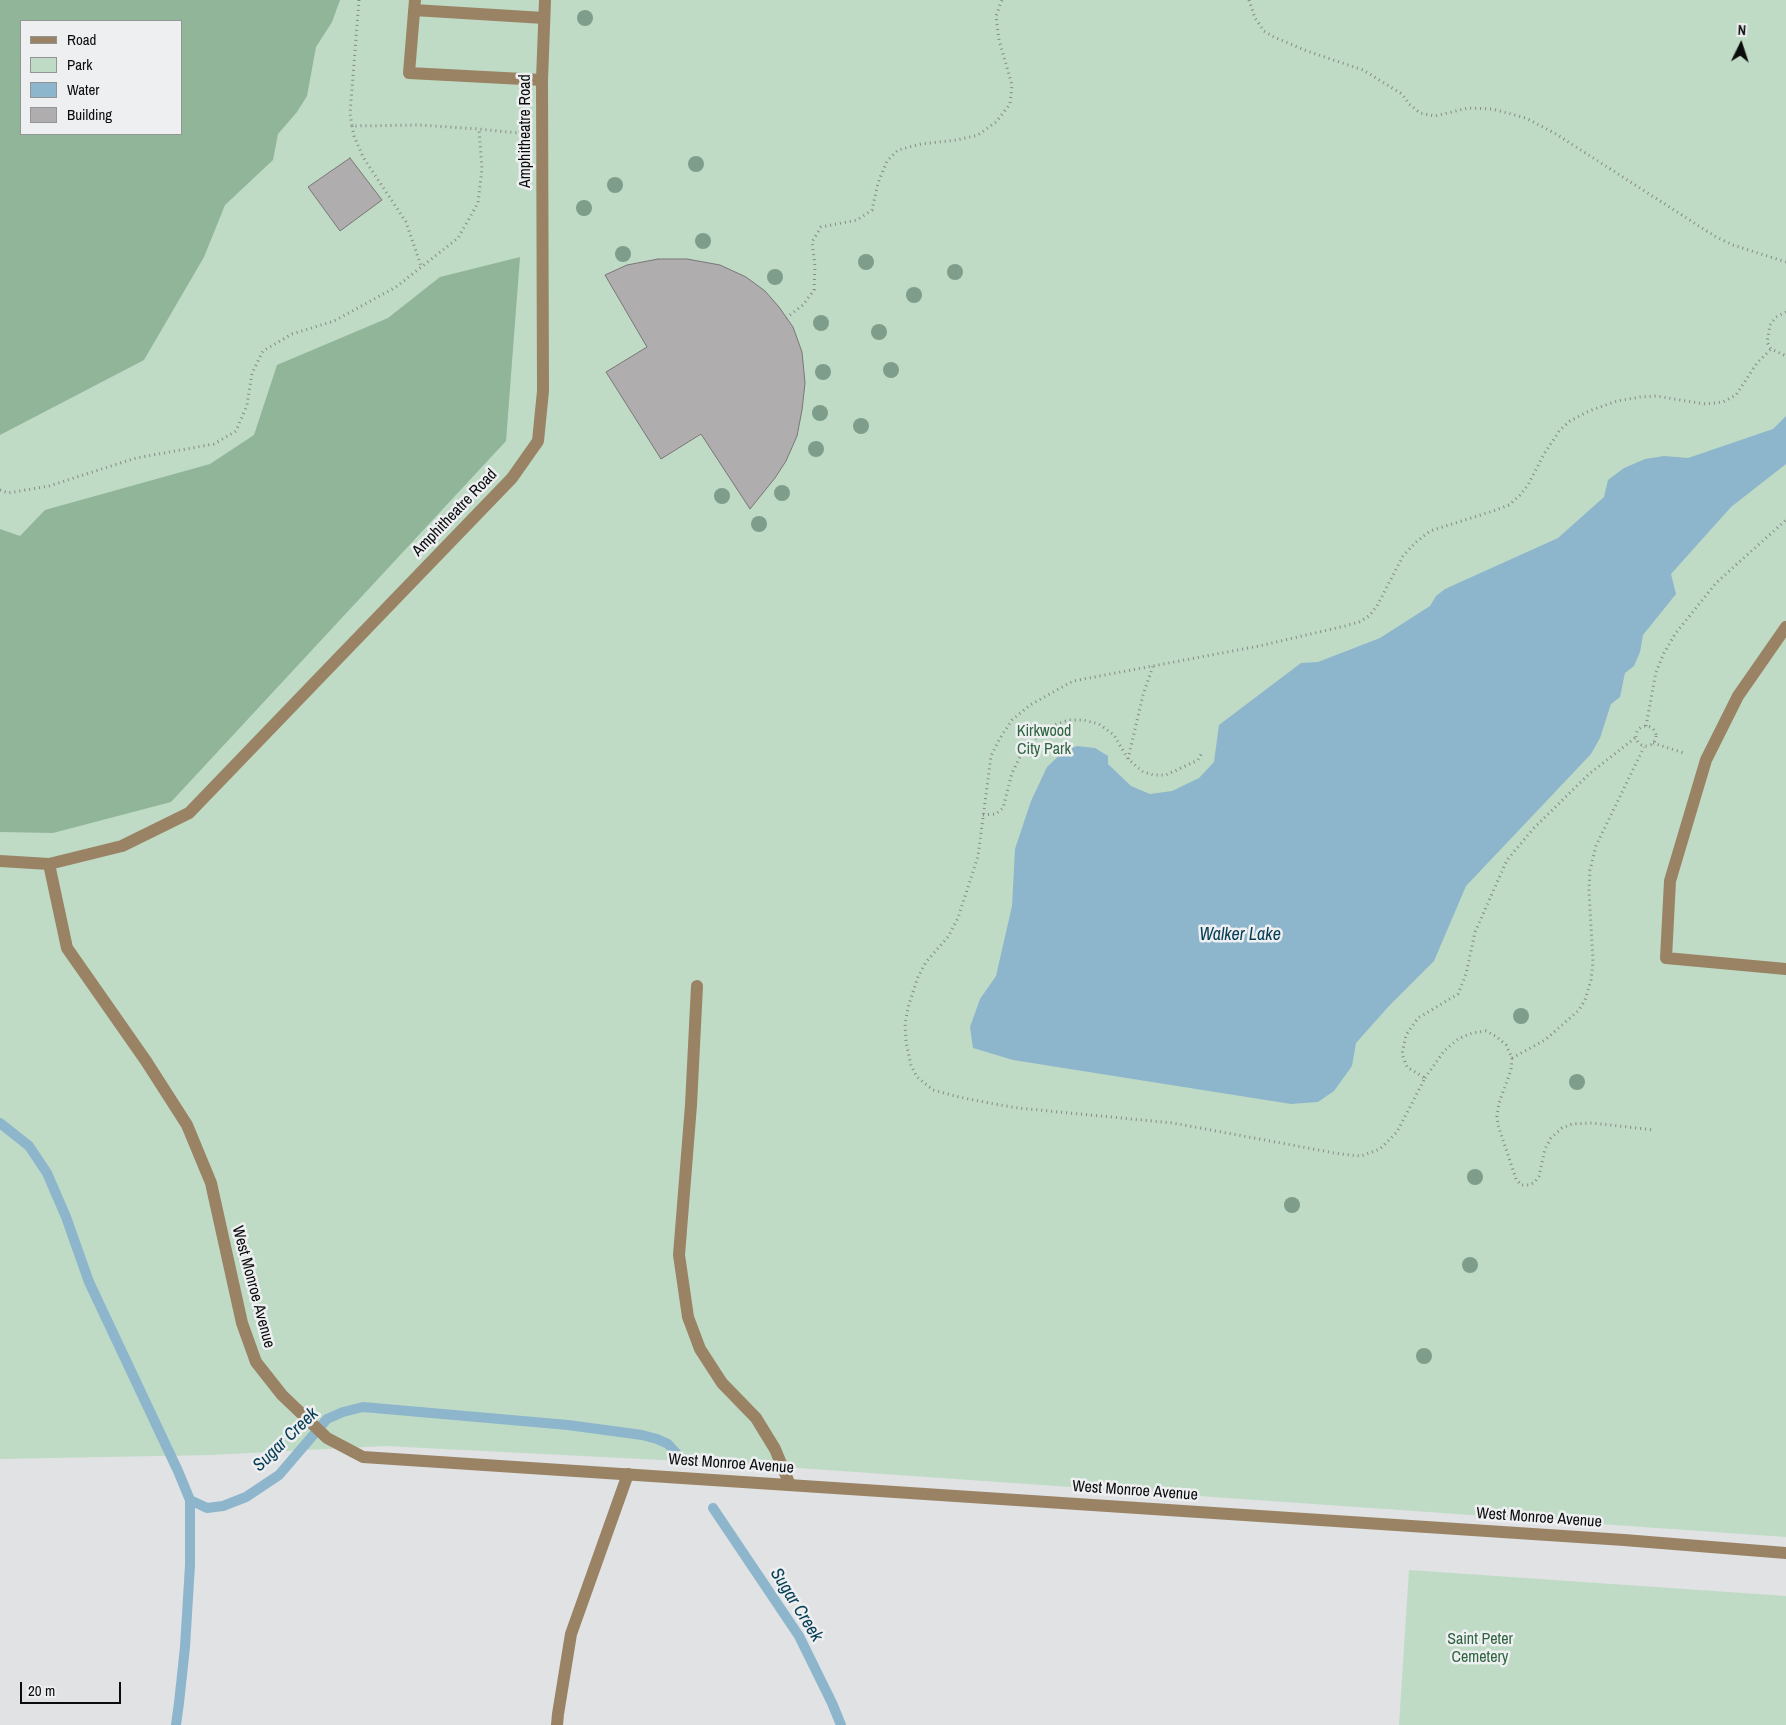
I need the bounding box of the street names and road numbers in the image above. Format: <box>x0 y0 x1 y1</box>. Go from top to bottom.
street label: Amphitheatre Road <box>516 74 536 188</box>
street label: Amphitheatre Road <box>409 465 501 561</box>
street label: West Monroe Avenue <box>227 1224 279 1350</box>
street label: West Monroe Avenue <box>668 1450 794 1478</box>
street label: West Monroe Avenue <box>1072 1477 1198 1505</box>
street label: West Monroe Avenue <box>1476 1504 1602 1532</box>

